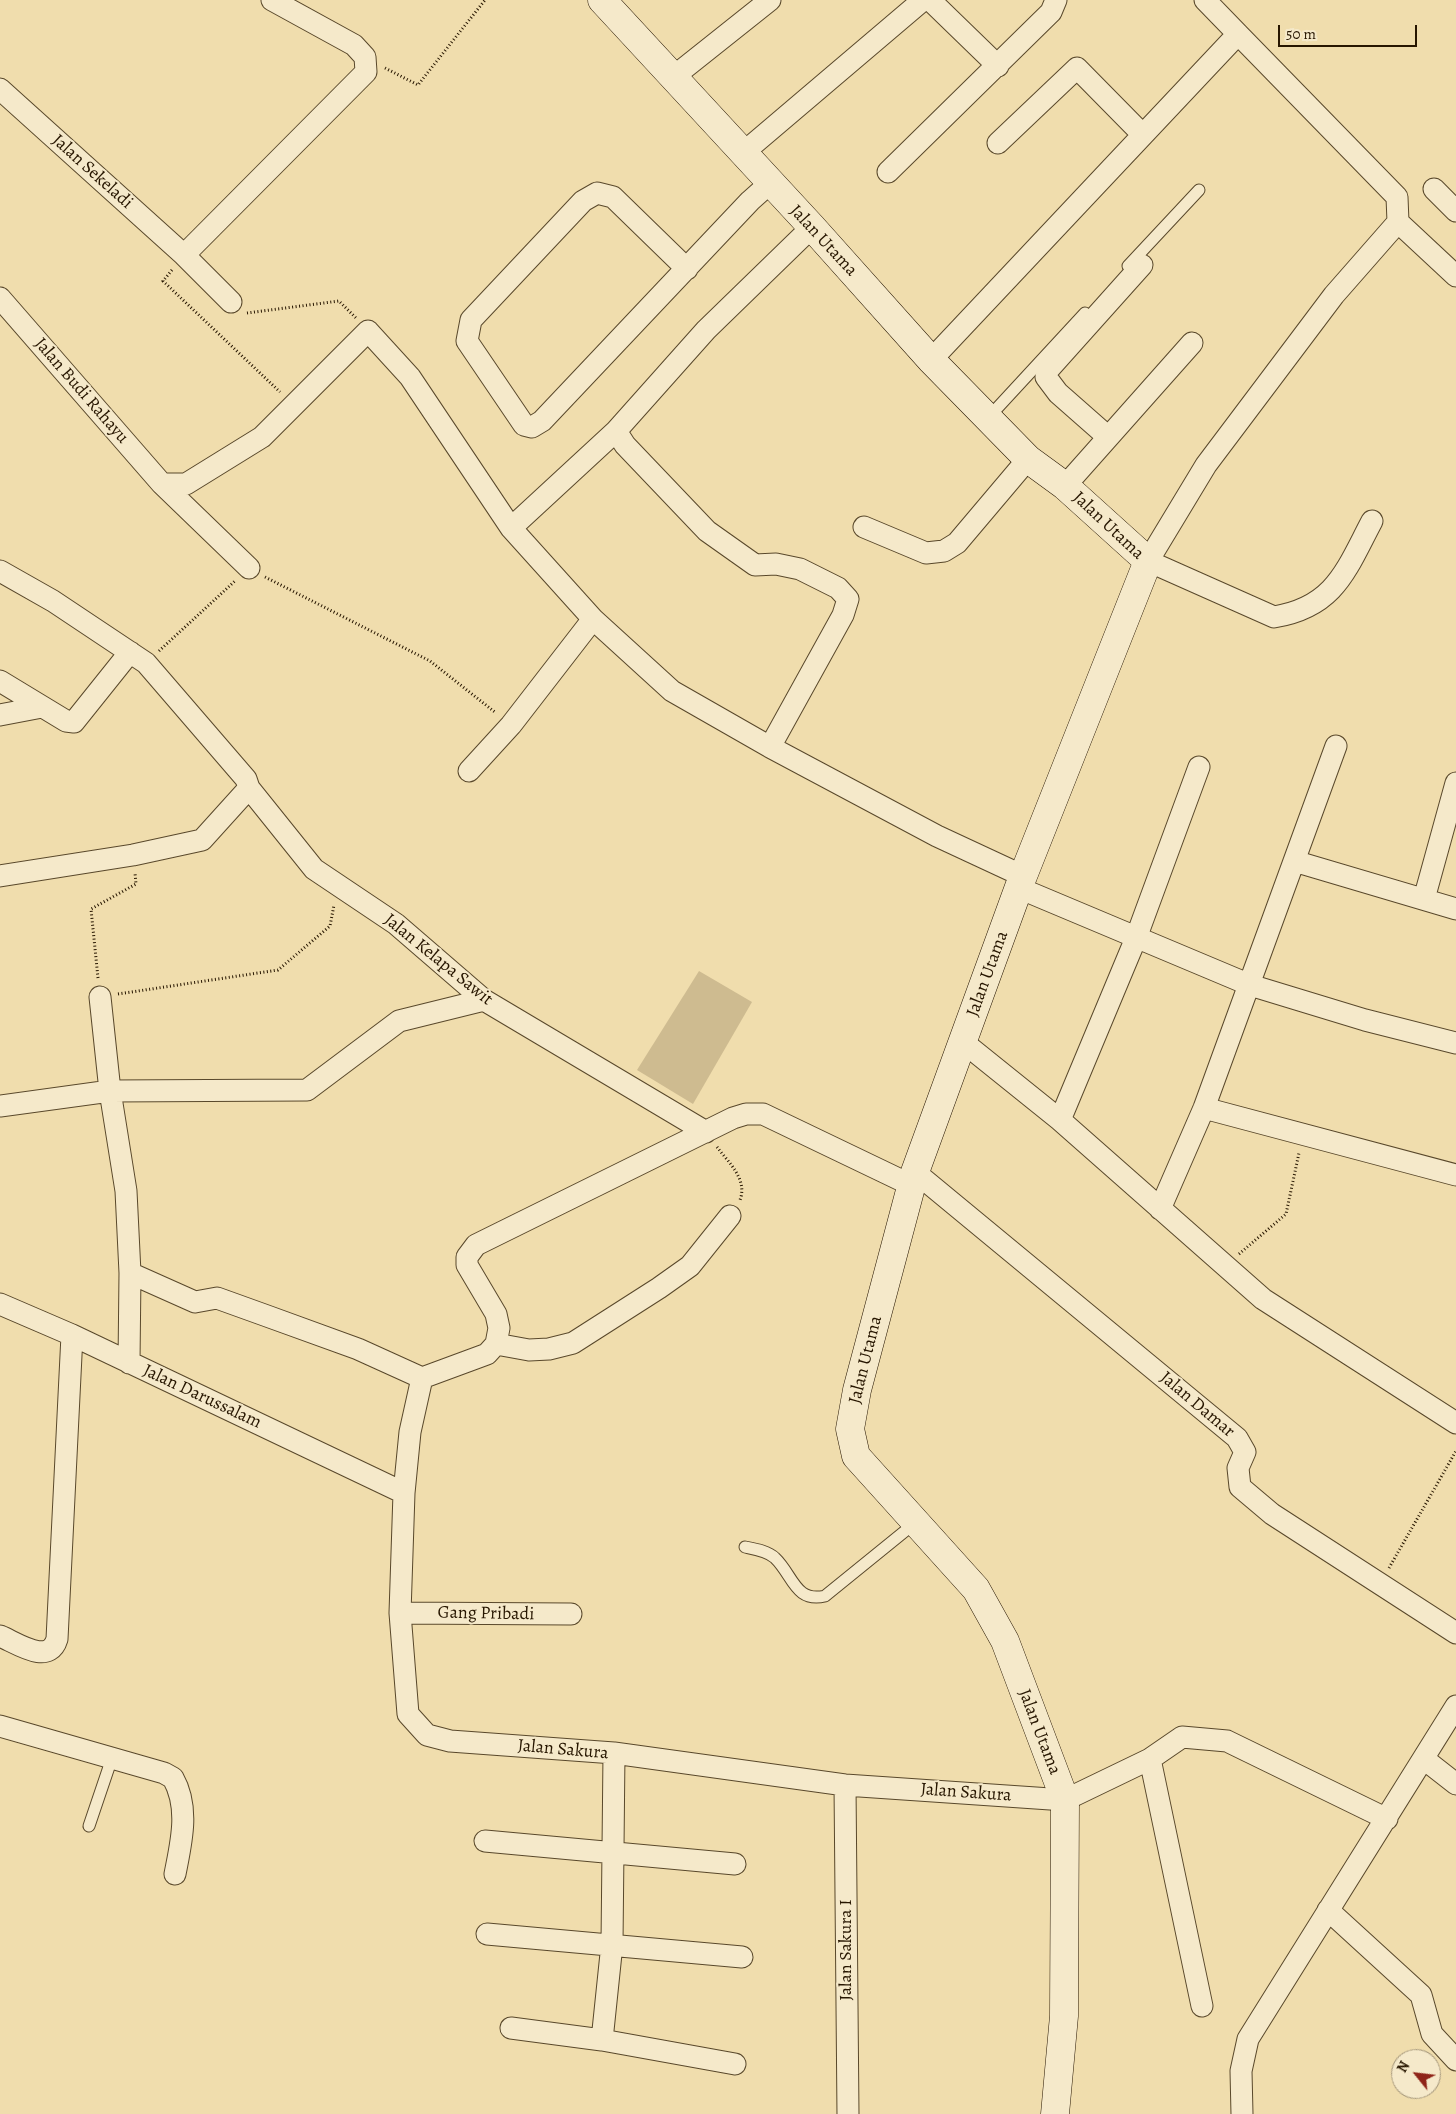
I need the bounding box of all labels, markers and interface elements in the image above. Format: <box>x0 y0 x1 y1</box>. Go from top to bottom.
scale bar <box>1281 15 1420 47</box>
text: 50 m <box>1286 24 1316 44</box>
street label: Jalan Sekeladi <box>47 130 137 214</box>
street label: Jalan Utama <box>784 201 862 281</box>
street label: Jalan Budi Rahayu <box>29 334 133 448</box>
street label: Jalan Utama <box>1068 487 1148 565</box>
street label: Jalan Kelapa Sawit <box>379 909 497 1011</box>
street label: Jalan Utama <box>962 928 1014 1020</box>
street label: Jalan Utama <box>845 1314 887 1406</box>
street label: Jalan Darussalam <box>139 1360 265 1434</box>
street label: Jalan Damar <box>1155 1367 1239 1443</box>
street label: Gang Pribadi <box>437 1602 535 1626</box>
street label: Jalan Utama <box>1013 1686 1065 1778</box>
street label: Jalan Sakura <box>517 1735 609 1765</box>
street label: Jalan Sakura <box>920 1779 1012 1807</box>
street label: Jalan Sakura I <box>836 1899 858 2001</box>
north arrow <box>1391 2049 1441 2099</box>
text: N <box>1393 2058 1414 2076</box>

